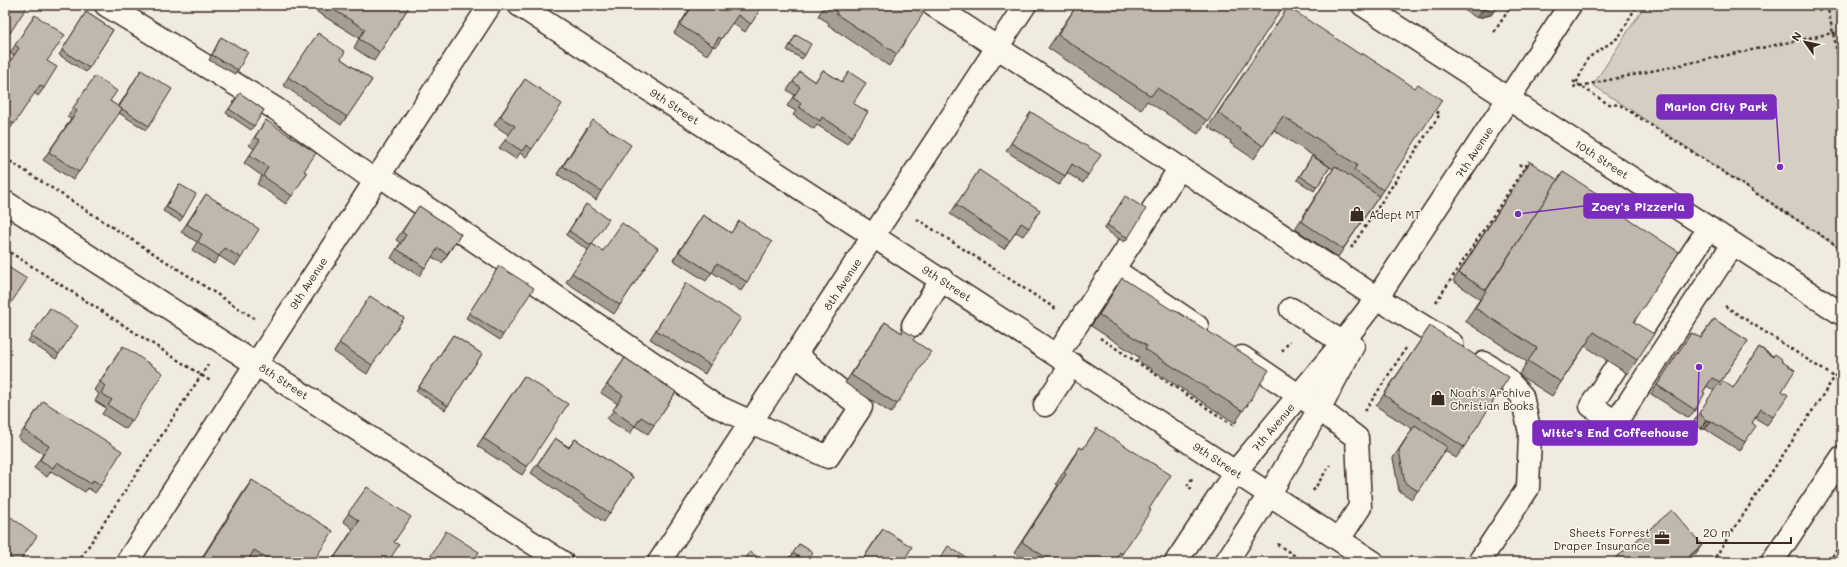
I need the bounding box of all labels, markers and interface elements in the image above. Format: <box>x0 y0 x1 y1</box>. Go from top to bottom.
north arrow <box>1785 22 1825 62</box>
text: N <box>1788 29 1805 44</box>
street label: 9th Street <box>647 84 703 128</box>
callout: Marion City Park <box>1657 95 1776 119</box>
text: Marion City Park <box>1664 98 1768 114</box>
street label: 7th Avenue <box>1452 123 1496 181</box>
street label: 10th Street <box>1572 136 1632 182</box>
callout: Zoey's Pizzeria <box>1584 194 1693 218</box>
text: Zoey's Pizzeria <box>1591 198 1685 214</box>
shop icon: Adept MT <box>1348 205 1366 223</box>
place label: Adept MT <box>1369 207 1420 222</box>
street label: 9th Avenue <box>286 254 330 312</box>
street label: 8th Avenue <box>820 255 865 313</box>
street label: 9th Street <box>919 261 975 305</box>
street label: 8th Street <box>256 359 312 403</box>
place label: Noah's Archive Christian Books <box>1450 385 1534 413</box>
shop icon: Noah's Archive Christian Books <box>1429 389 1447 407</box>
street label: 7th Avenue <box>1248 400 1298 454</box>
callout: Witte's End Coffeehouse <box>1533 421 1697 445</box>
text: Witte's End Coffeehouse <box>1541 424 1689 440</box>
street label: 9th Street <box>1190 438 1246 482</box>
scale bar <box>1697 519 1791 545</box>
text: 20 m <box>1703 524 1731 540</box>
place label: Sheets Forrest Draper Insurance <box>1553 525 1650 553</box>
office icon: Sheets Forrest Draper Insurance <box>1653 529 1671 547</box>

